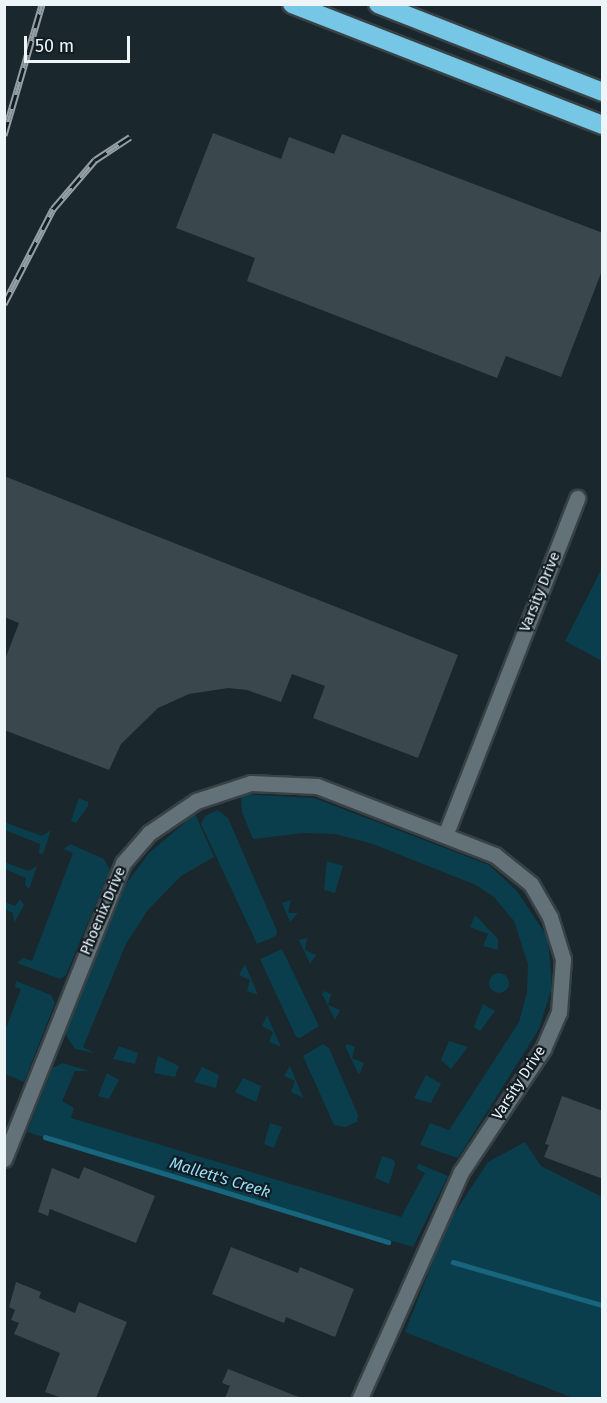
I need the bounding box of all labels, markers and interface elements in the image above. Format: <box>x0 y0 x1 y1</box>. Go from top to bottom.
scale bar <box>27 24 134 62</box>
text: 50 m <box>35 35 74 57</box>
street label: Varsity Drive <box>516 549 564 635</box>
street label: Phoenix Drive <box>76 864 130 958</box>
street label: Varsity Drive <box>488 1043 550 1123</box>
water label: Mallett's Creek <box>167 1154 273 1202</box>

